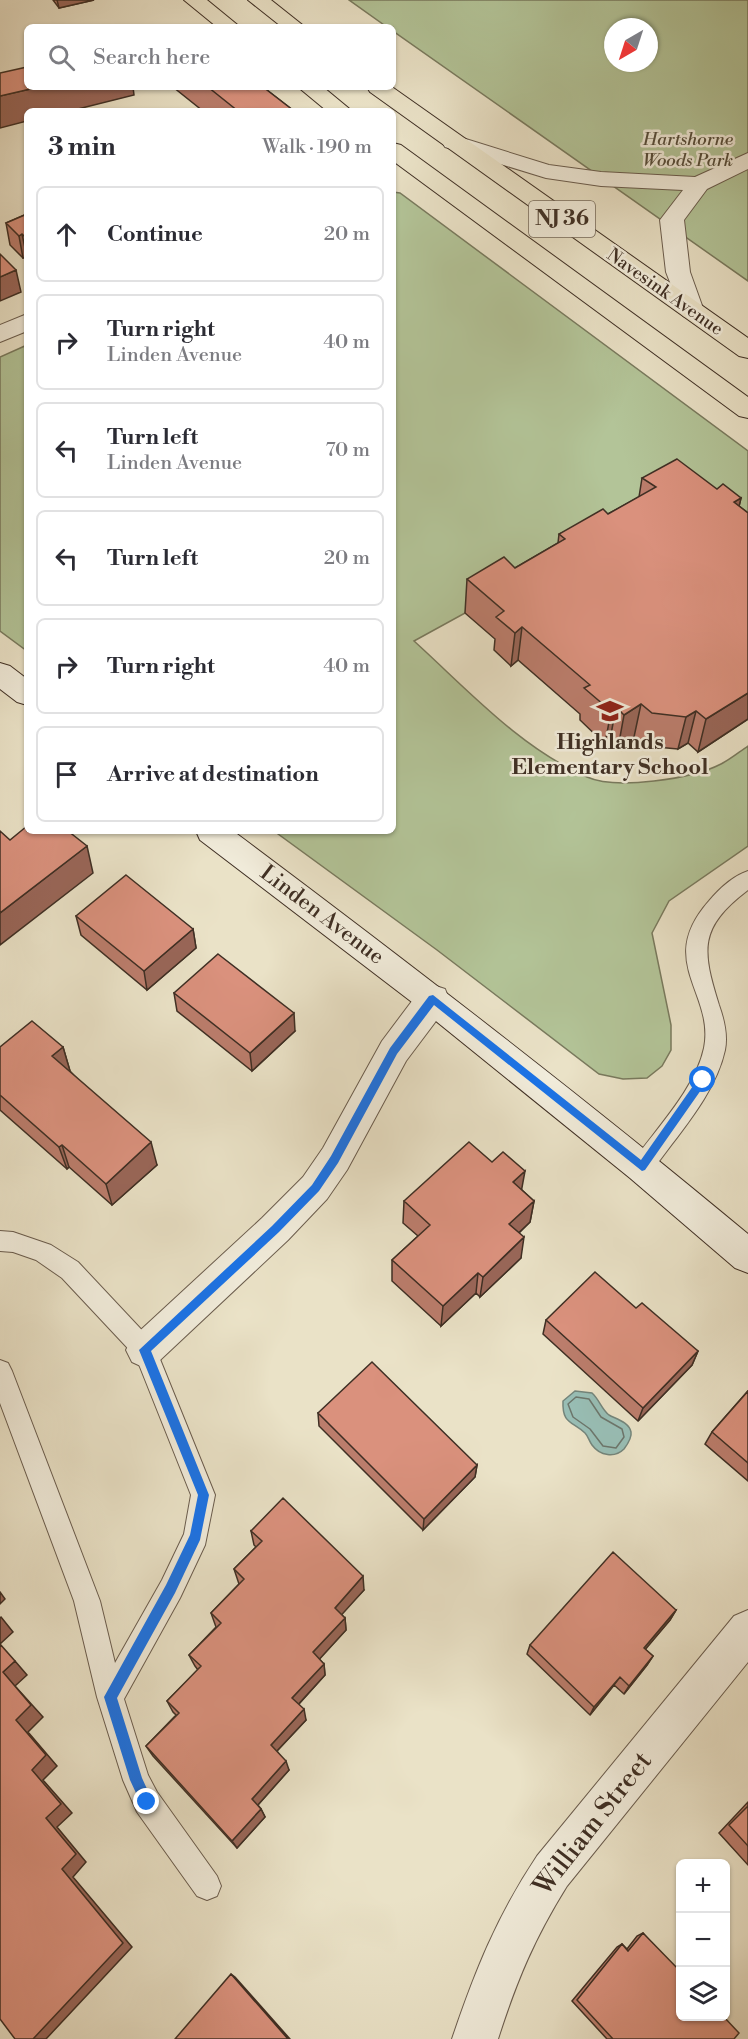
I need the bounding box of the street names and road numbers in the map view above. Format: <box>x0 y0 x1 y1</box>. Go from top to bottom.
road number: NJ 36 <box>529 201 595 237</box>
street label: Navesink Avenue <box>602 243 728 341</box>
street label: Linden Avenue <box>254 859 390 971</box>
street label: William Street <box>526 1745 660 1904</box>

